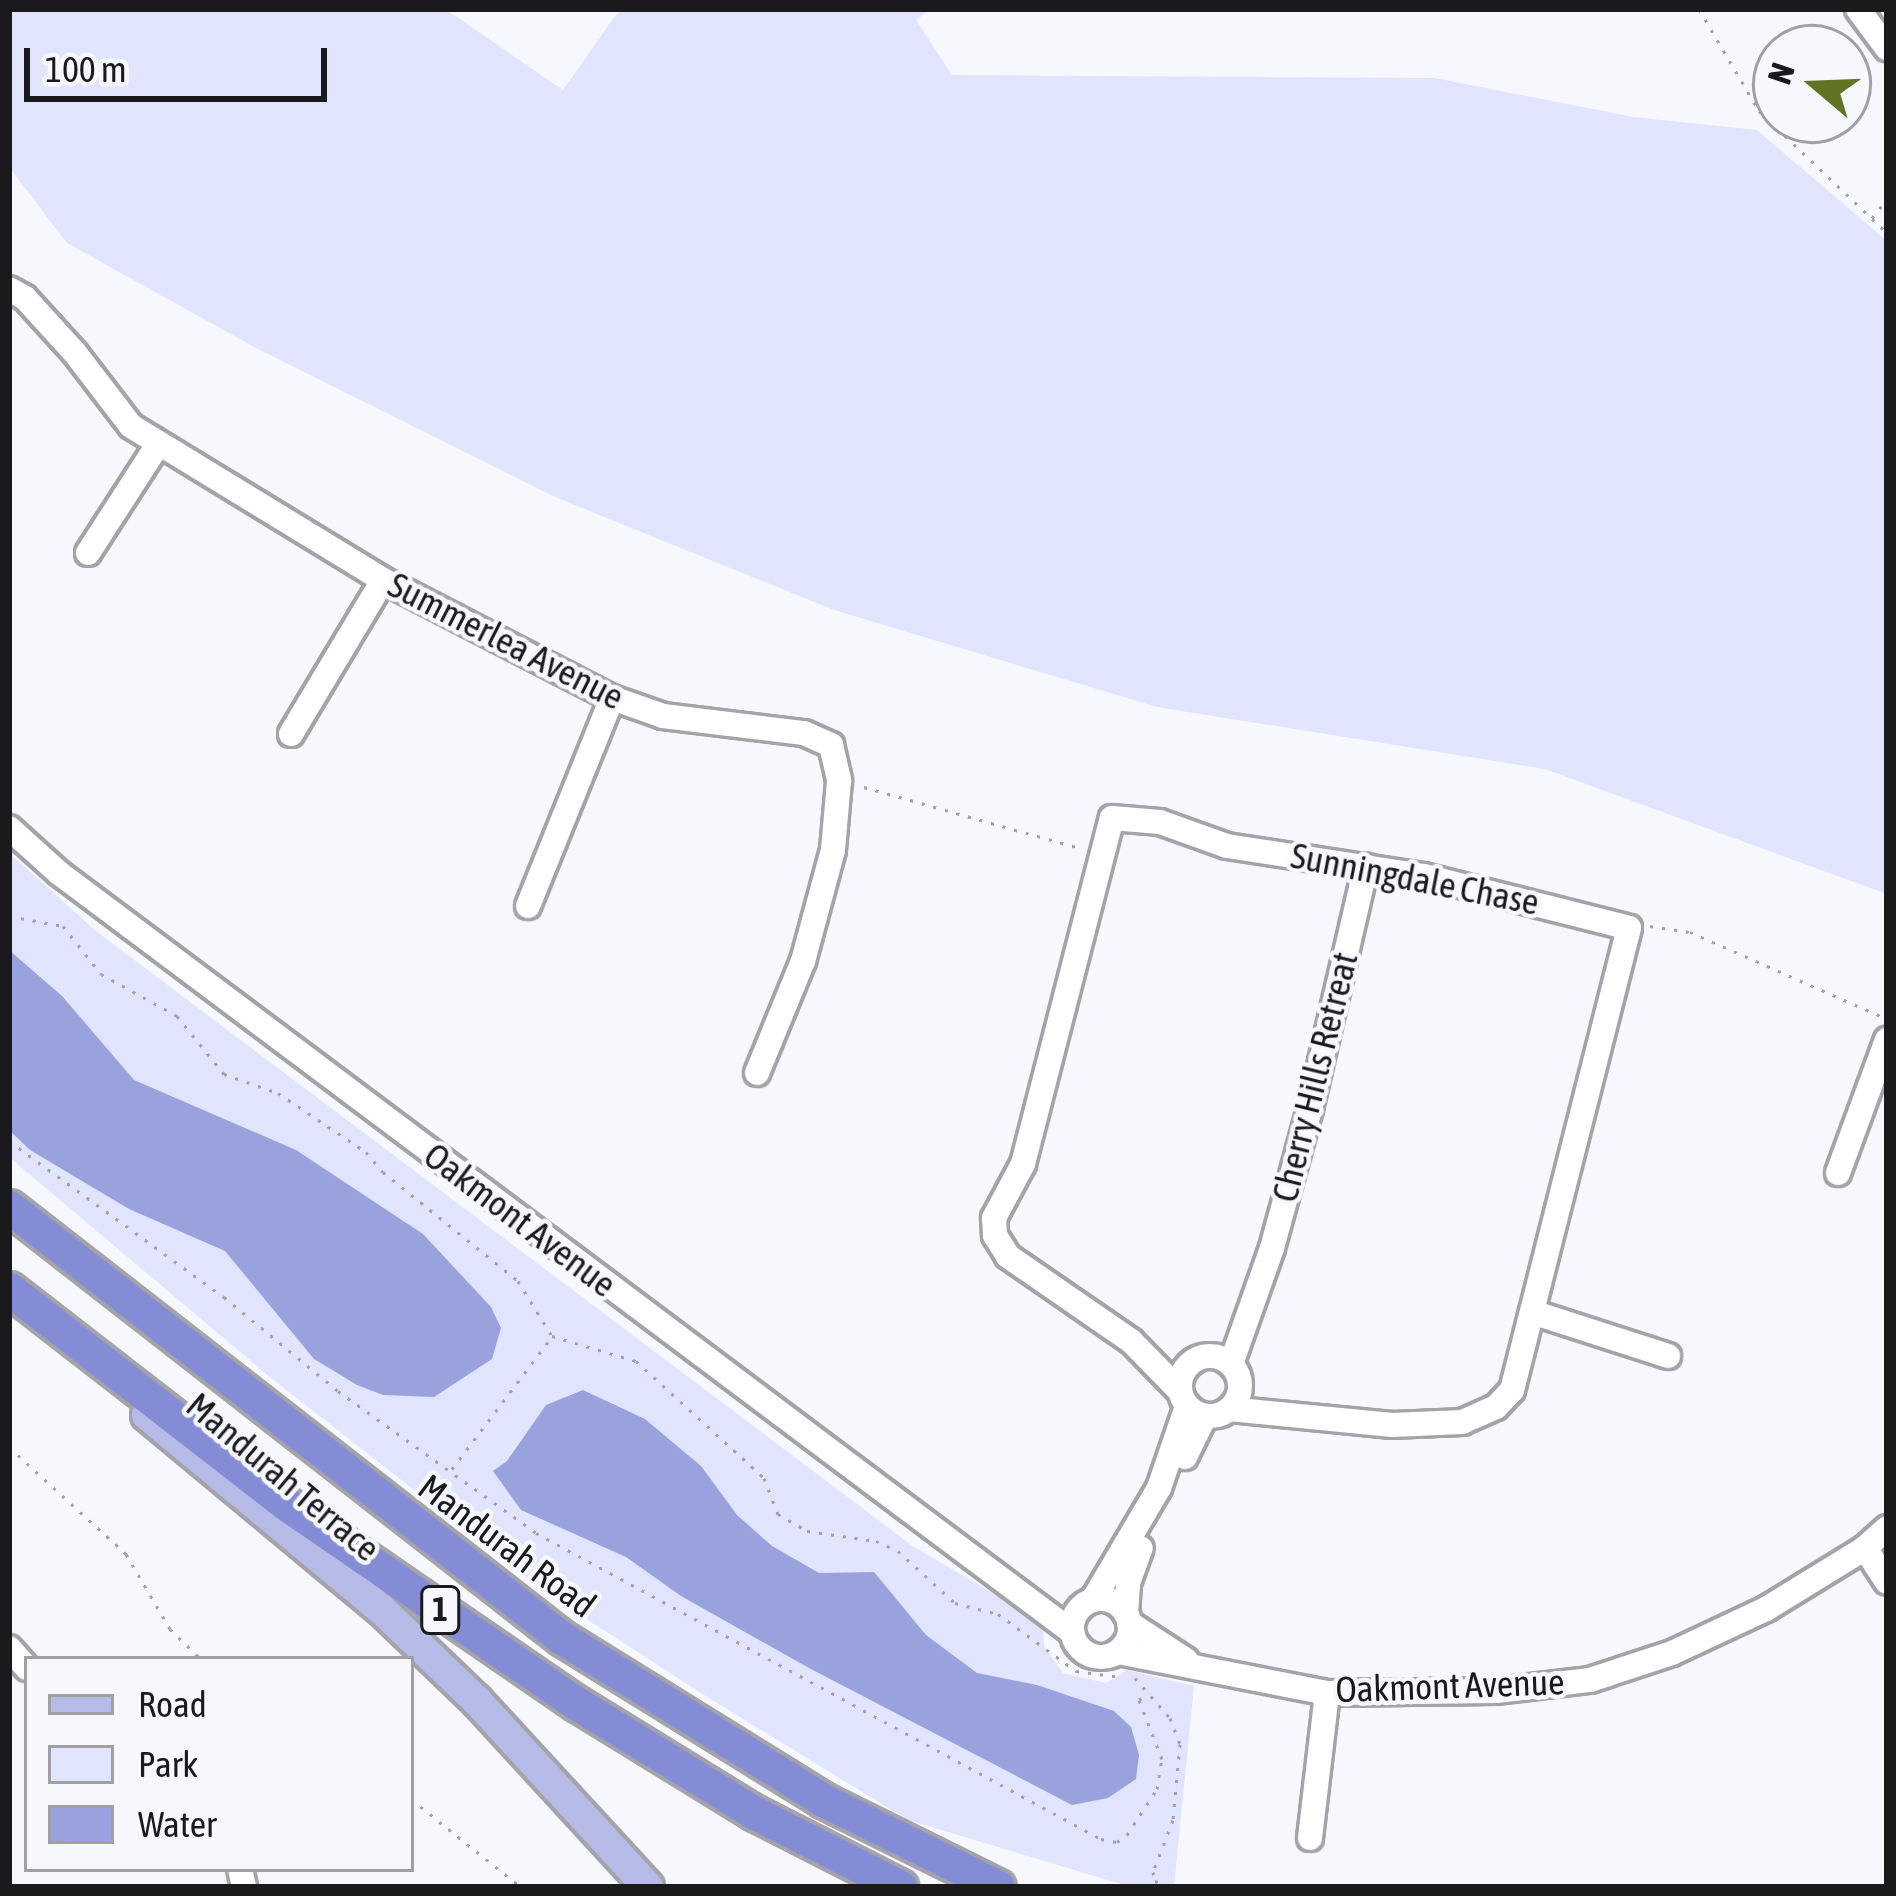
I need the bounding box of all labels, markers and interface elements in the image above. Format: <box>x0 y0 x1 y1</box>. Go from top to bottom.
scale bar <box>30 24 333 98</box>
north arrow <box>1752 24 1872 144</box>
text: 100 m <box>45 48 127 90</box>
text: N <box>1760 58 1802 89</box>
street label: Summerlea Avenue <box>381 563 631 719</box>
street label: Sunningdale Chase <box>1287 834 1543 924</box>
street label: Cherry Hills Retreat <box>1263 948 1367 1206</box>
street label: Oakmont Avenue <box>416 1134 624 1306</box>
street label: Mandurah Terrace <box>178 1384 388 1570</box>
street label: Mandurah Road <box>410 1465 604 1627</box>
road number: 1 <box>419 1583 461 1637</box>
legend <box>24 1656 414 1872</box>
street label: Oakmont Avenue <box>1335 1660 1565 1712</box>
text: Road <box>138 1683 207 1725</box>
text: Park <box>138 1743 198 1785</box>
text: Water <box>138 1803 217 1845</box>

